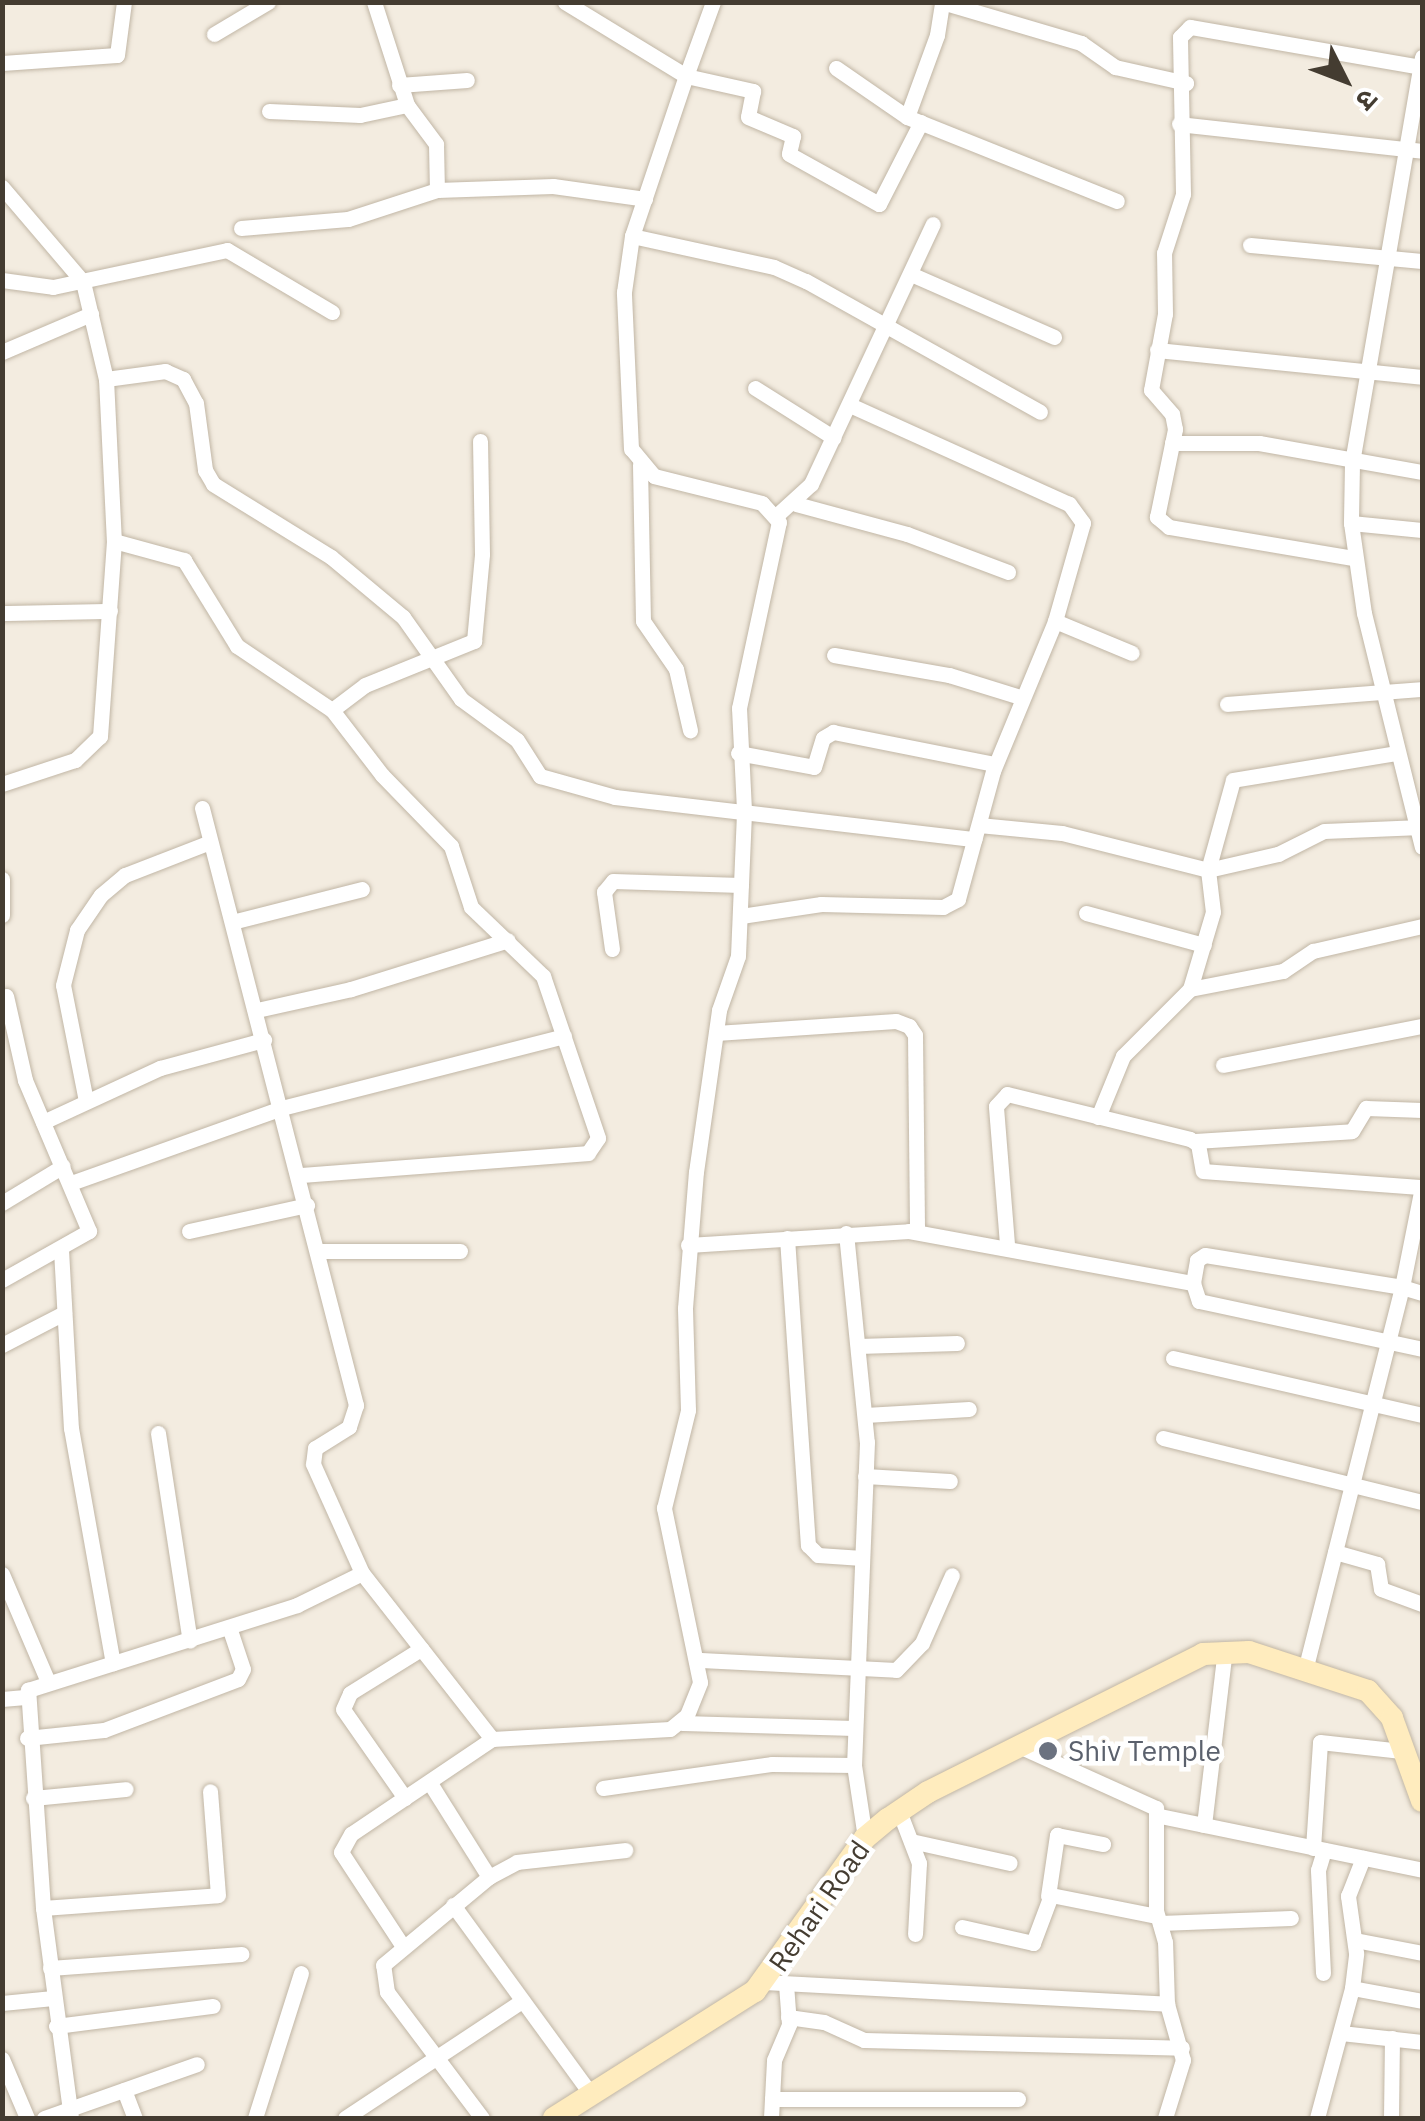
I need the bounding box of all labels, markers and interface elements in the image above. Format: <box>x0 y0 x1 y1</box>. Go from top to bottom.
north arrow <box>1295 30 1395 130</box>
text: उ <box>1348 82 1387 119</box>
place label: Shiv Temple <box>1068 1734 1221 1768</box>
marker: Shiv Temple <box>1037 1740 1059 1762</box>
street label: Rehari Road <box>762 1834 876 1978</box>

